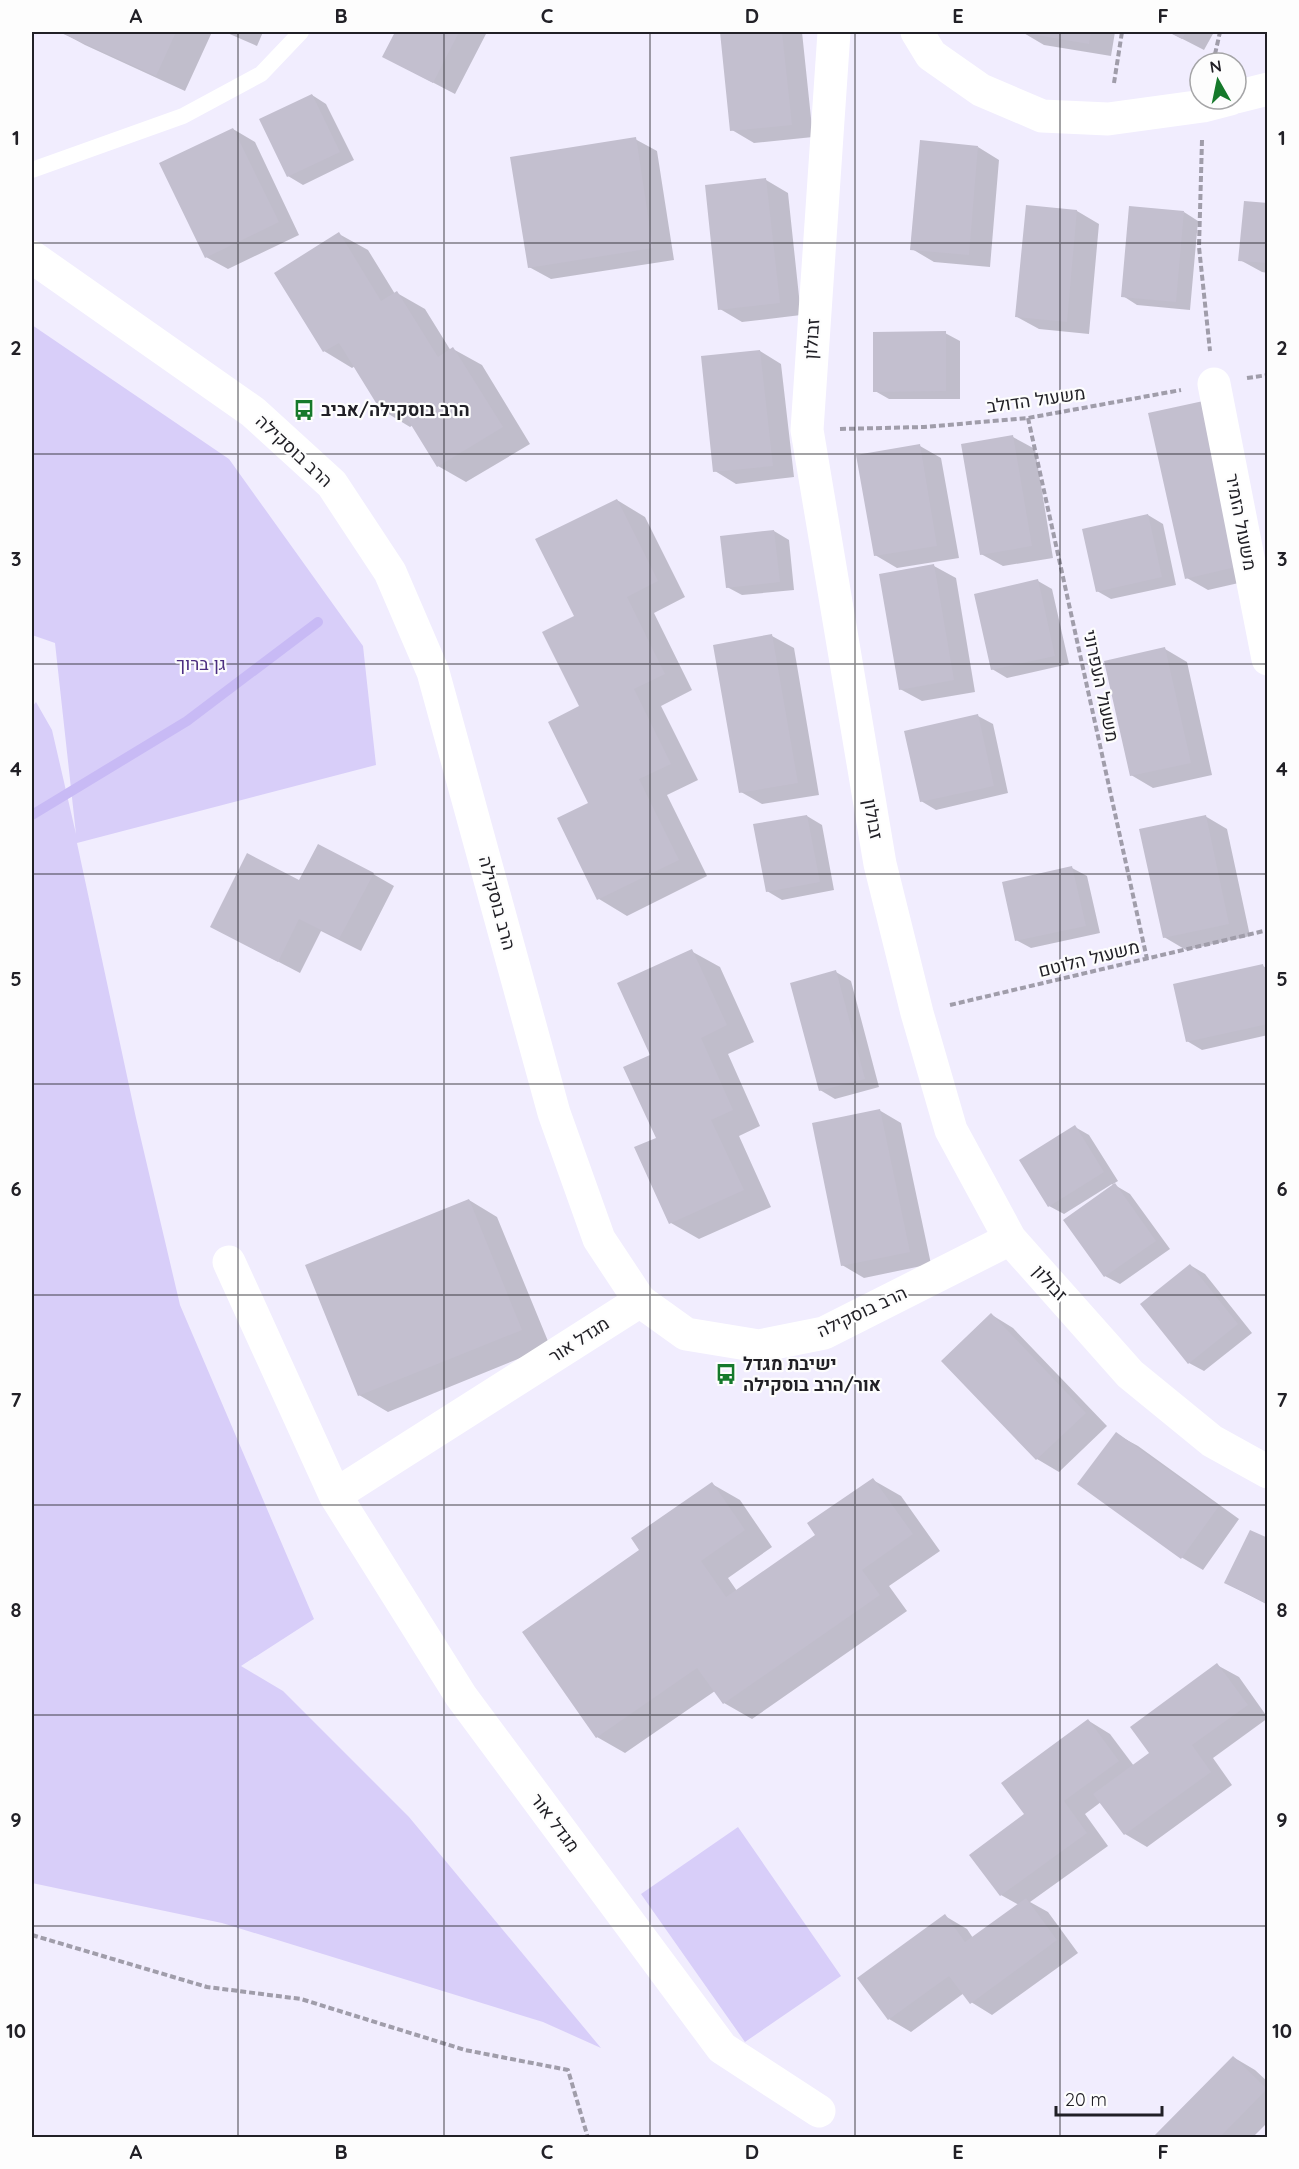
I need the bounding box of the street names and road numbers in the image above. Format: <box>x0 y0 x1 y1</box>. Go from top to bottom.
street label: זבולון <box>799 318 824 360</box>
street label: משעול הדולב <box>985 381 1087 418</box>
street label: הרב בוסקילה <box>251 409 337 492</box>
street label: משעול הזמיר <box>1221 472 1262 572</box>
street label: משעול העפרוני <box>1078 628 1125 744</box>
street label: זבולון <box>859 797 888 841</box>
street label: הרב בוסקילה <box>474 853 521 952</box>
street label: משעול הלוטם <box>1036 935 1142 982</box>
street label: זבולון <box>1028 1260 1073 1306</box>
street label: הרב בוסקילה <box>813 1281 910 1342</box>
street label: מגדל אור <box>544 1312 613 1368</box>
street label: מגדל אור <box>526 1789 585 1857</box>

